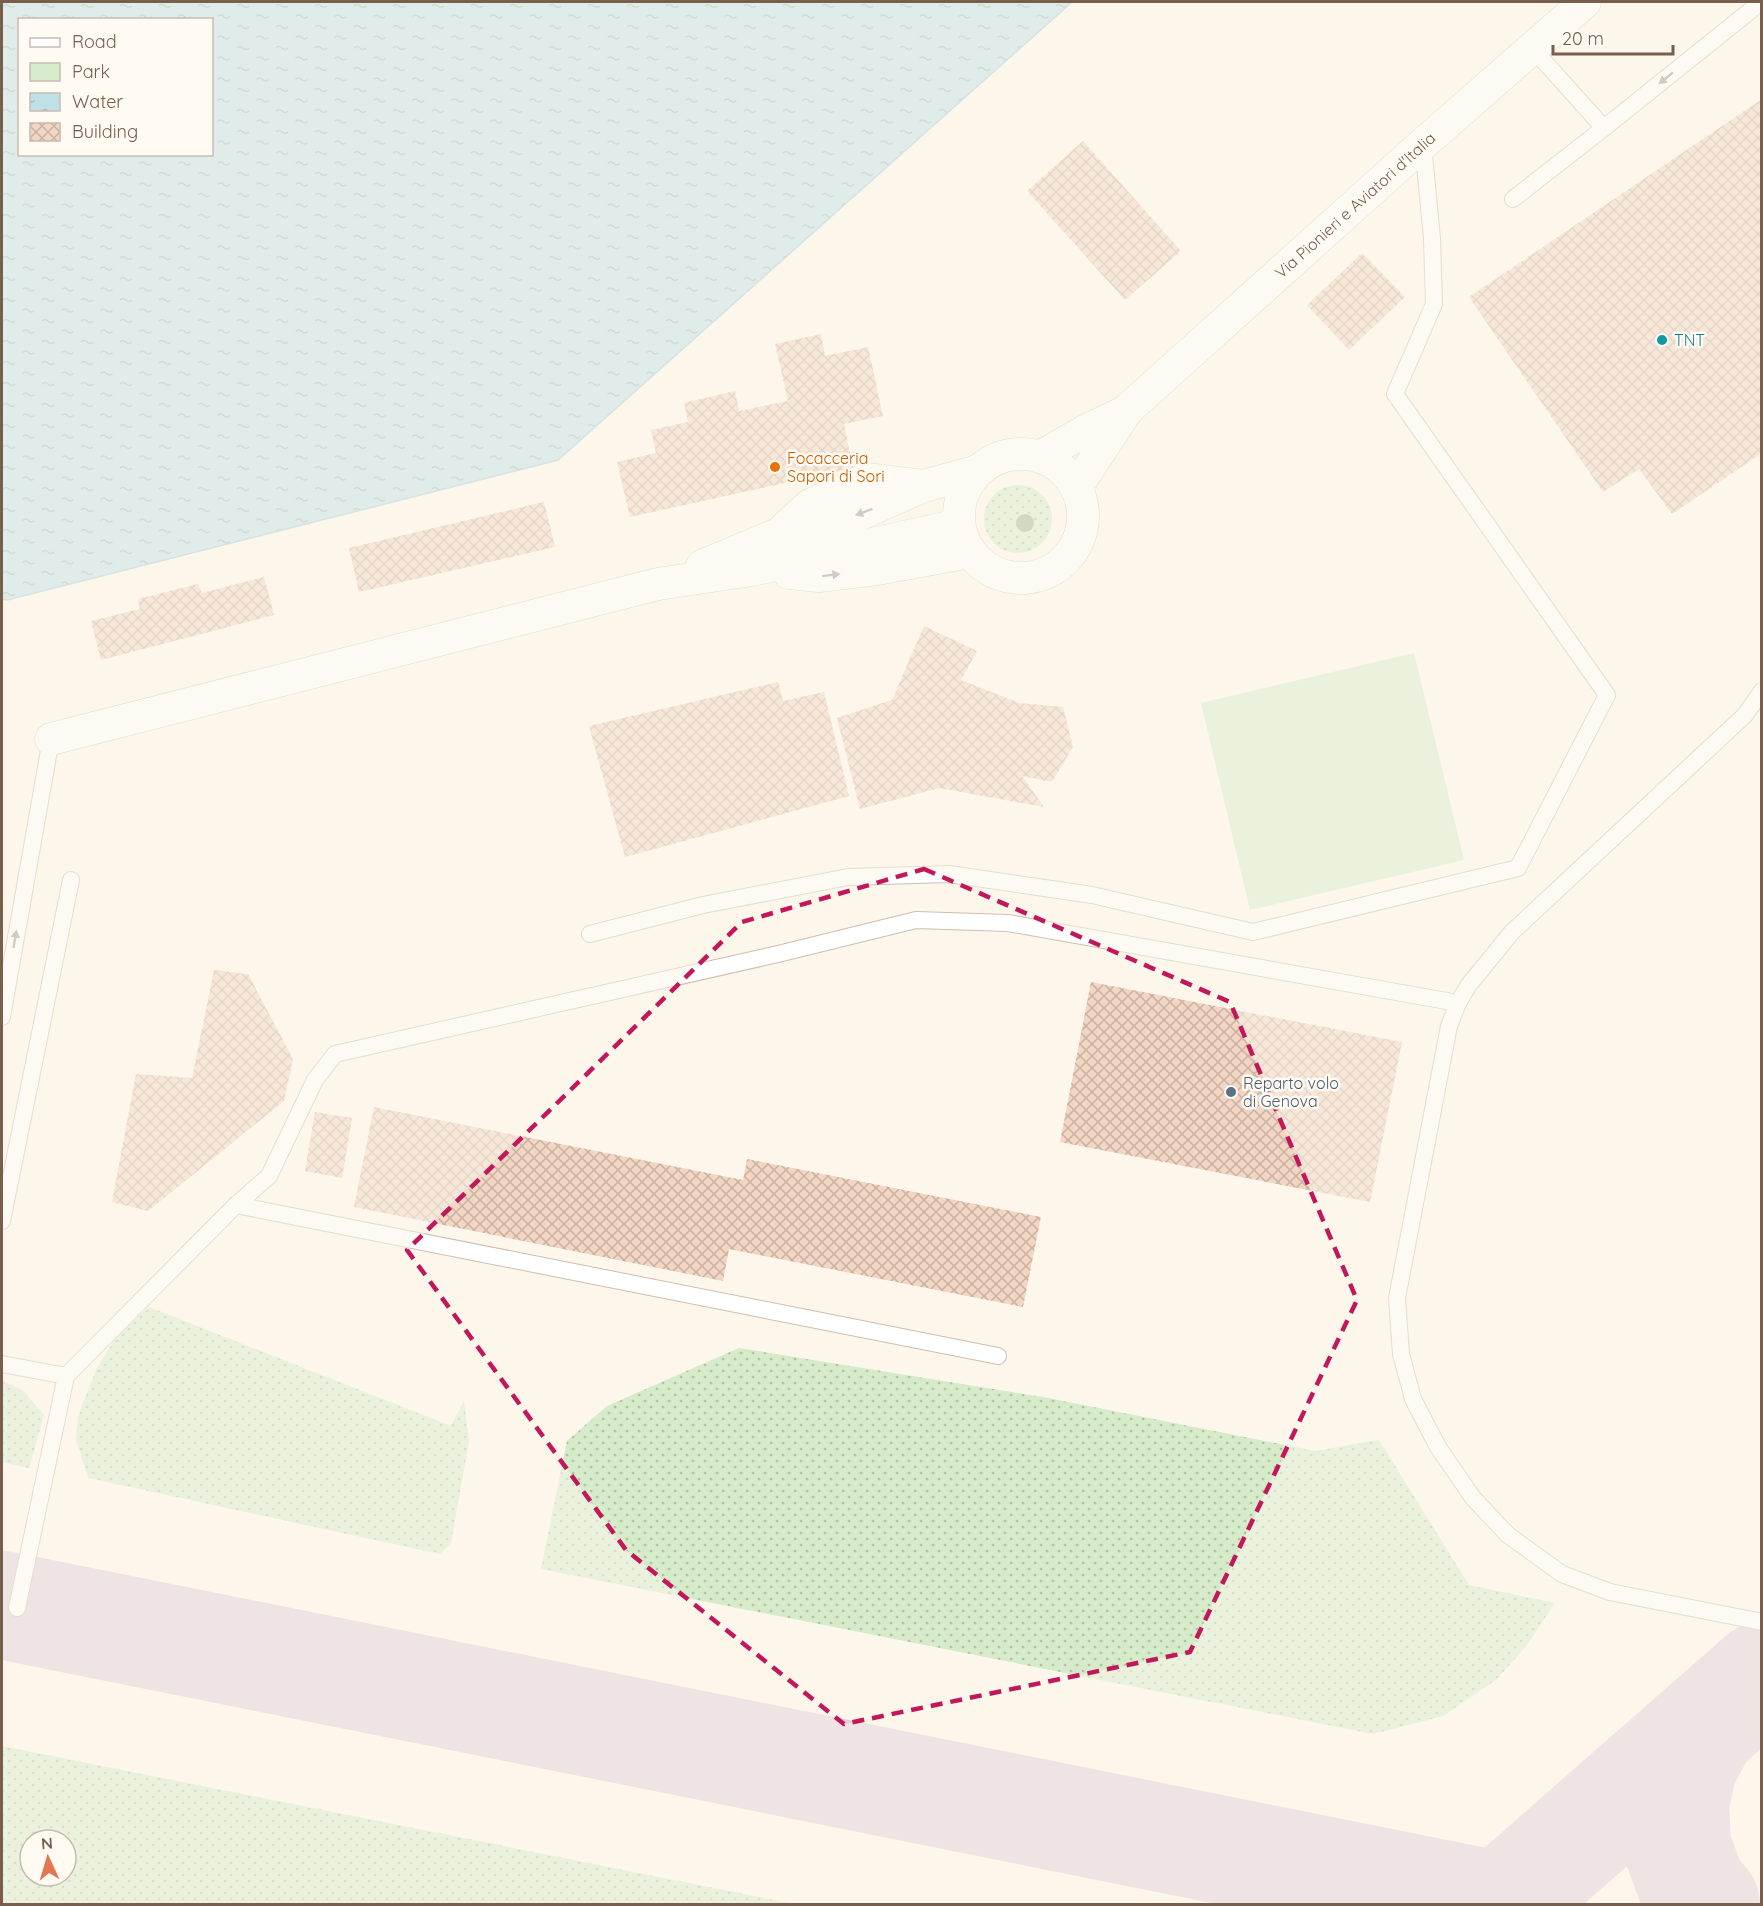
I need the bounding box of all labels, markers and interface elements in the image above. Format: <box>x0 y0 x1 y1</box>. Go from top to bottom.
legend <box>18 18 213 156</box>
scale bar <box>1553 18 1673 56</box>
text: 20 m <box>1562 27 1604 50</box>
text: Road <box>72 30 117 53</box>
text: Park <box>72 60 110 83</box>
one-way arrow <box>1658 71 1674 84</box>
text: Water <box>72 90 123 113</box>
text: Building <box>72 120 138 143</box>
street label: Via Pionieri e Aviatori d'Italia <box>1271 128 1439 282</box>
place label: TNT <box>1674 330 1705 350</box>
marker: TNT <box>1655 333 1669 347</box>
place label: Focacceria Sapori di Sori <box>787 448 885 486</box>
marker: Focacceria Sapori di Sori <box>768 460 782 474</box>
one-way arrow <box>855 508 873 517</box>
one-way arrow <box>822 570 841 580</box>
one-way arrow <box>11 929 20 948</box>
place label: Reparto volo di Genova <box>1243 1073 1339 1111</box>
marker: Reparto volo di Genova <box>1224 1085 1238 1099</box>
north arrow <box>18 1828 78 1888</box>
text: N <box>40 1833 54 1853</box>

